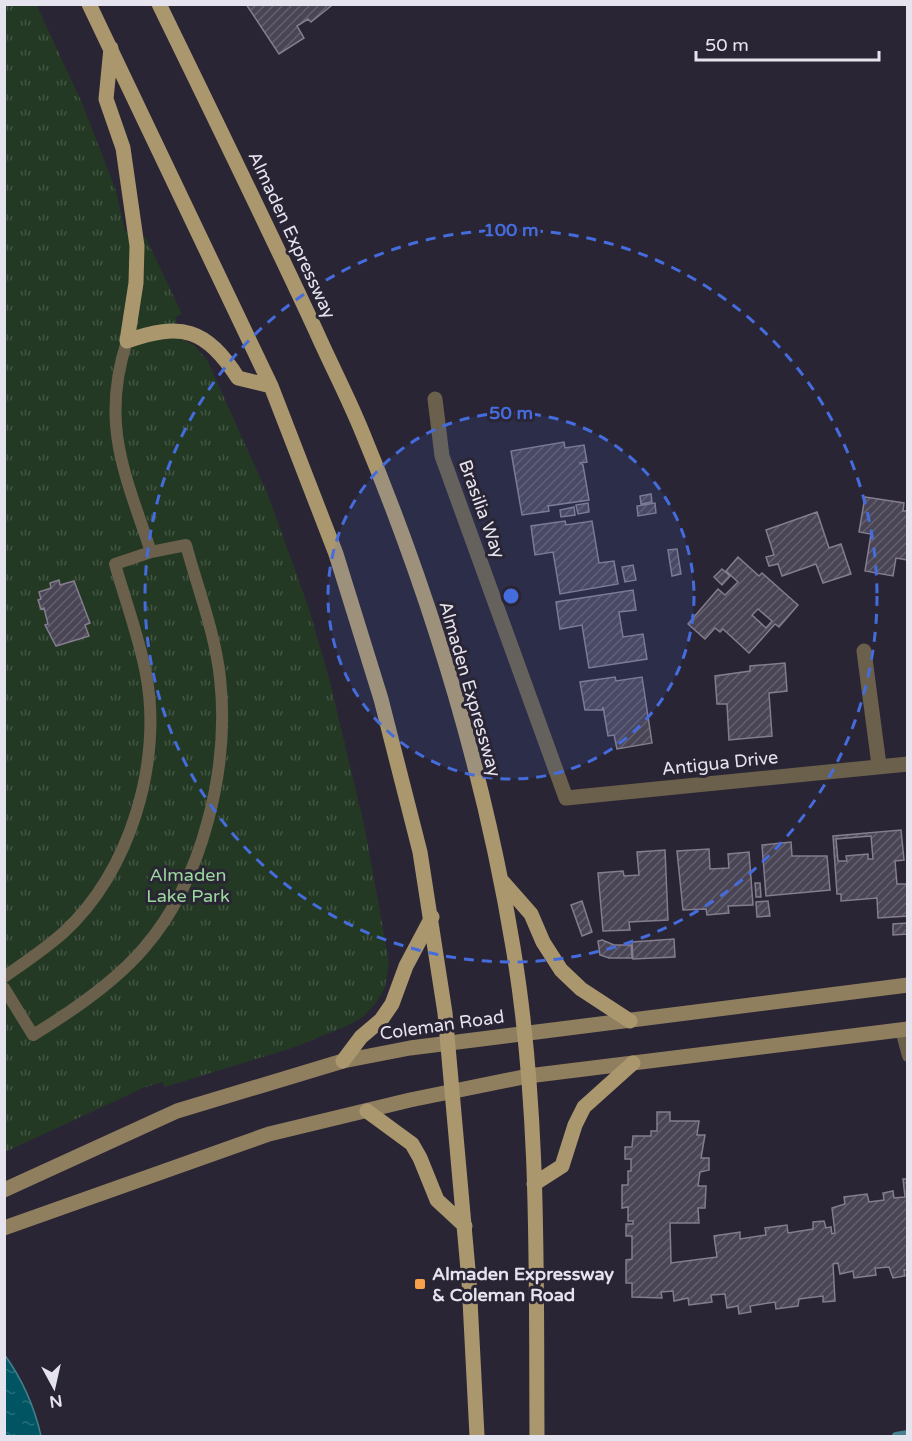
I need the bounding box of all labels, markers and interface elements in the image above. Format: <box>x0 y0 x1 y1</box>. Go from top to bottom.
scale bar <box>696 24 879 62</box>
text: 50 m <box>705 34 749 56</box>
street label: Almaden Expressway <box>244 148 341 322</box>
text: 100 m <box>483 219 539 241</box>
text: 50 m <box>489 402 533 424</box>
street label: Brasilia Way <box>454 457 510 562</box>
centre of rings <box>501 586 521 606</box>
street label: Almaden Expressway <box>434 598 506 780</box>
street label: Antigua Drive <box>661 746 779 780</box>
park label: Almaden Lake Park <box>146 864 230 907</box>
street label: Coleman Road <box>378 1005 506 1045</box>
place label: Almaden Expressway & Coleman Road <box>432 1263 614 1306</box>
marker: Almaden Expressway & Coleman Road <box>413 1277 427 1291</box>
north arrow <box>24 1357 84 1417</box>
text: N <box>48 1390 64 1412</box>

